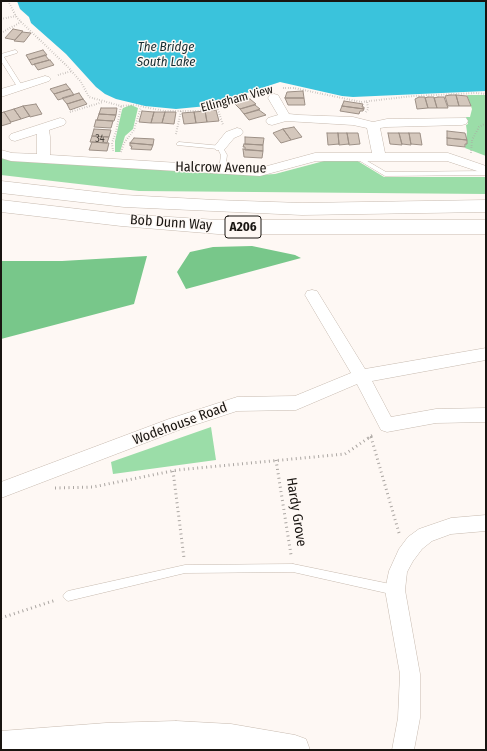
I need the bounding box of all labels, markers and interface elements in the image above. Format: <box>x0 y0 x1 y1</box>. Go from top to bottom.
water label: The Bridge South Lake <box>137 39 195 70</box>
street label: Ellingham View <box>199 82 275 116</box>
house number: 34 <box>95 133 105 145</box>
street label: Halcrow Avenue <box>175 159 267 177</box>
street label: Bob Dunn Way <box>129 212 213 234</box>
road number: A206 <box>225 216 261 238</box>
street label: Wodehouse Road <box>130 399 230 449</box>
street label: Hardy Grove <box>282 476 310 548</box>

